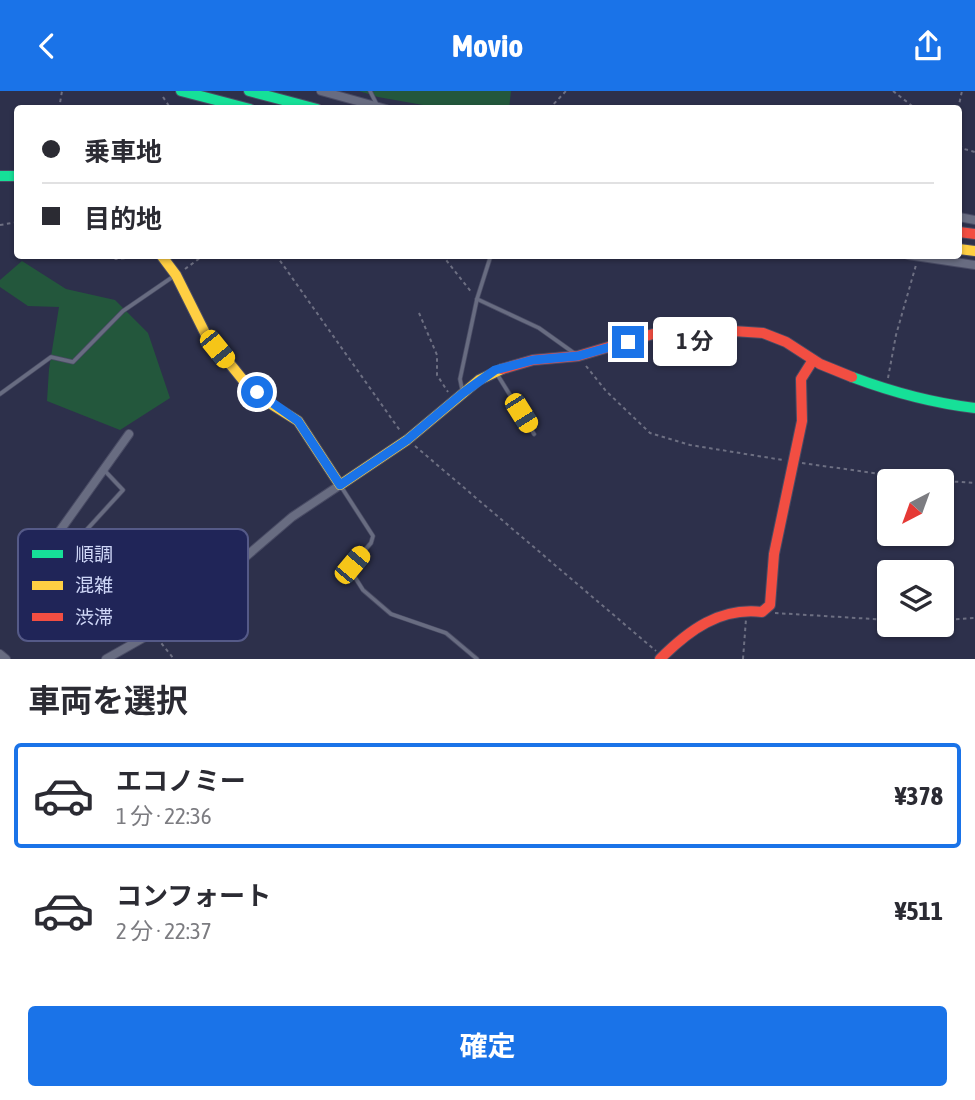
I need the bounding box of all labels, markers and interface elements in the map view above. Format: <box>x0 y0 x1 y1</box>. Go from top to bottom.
icon: back <box>28 27 66 65</box>
text: Movio <box>452 27 523 64</box>
icon: share <box>909 27 947 65</box>
text: 乗車地 <box>84 137 162 167</box>
text: 目的地 <box>84 204 162 234</box>
callout: 1 分 <box>652 317 736 367</box>
car <box>196 326 239 372</box>
route end <box>612 326 644 358</box>
text: 1 分 <box>677 328 713 354</box>
route start <box>241 376 273 408</box>
car <box>501 390 542 436</box>
north arrow <box>877 469 954 546</box>
map controls <box>877 469 954 637</box>
legend <box>18 529 248 641</box>
car <box>331 542 374 588</box>
text: 順調 <box>75 543 113 565</box>
button: layers <box>877 560 954 637</box>
text: 混雑 <box>75 574 113 596</box>
text: 渋滞 <box>75 606 113 628</box>
text: 車両を選択 <box>28 682 188 719</box>
icon: car <box>32 764 95 827</box>
text: エコノミー <box>116 766 246 796</box>
text: ¥378 <box>895 781 943 811</box>
text: 1 分 · 22:36 <box>116 803 212 829</box>
icon: car <box>32 879 95 942</box>
text: コンフォート <box>116 881 271 911</box>
text: ¥511 <box>895 896 943 926</box>
text: 2 分 · 22:37 <box>116 918 212 944</box>
button: 確定 <box>28 1006 947 1086</box>

